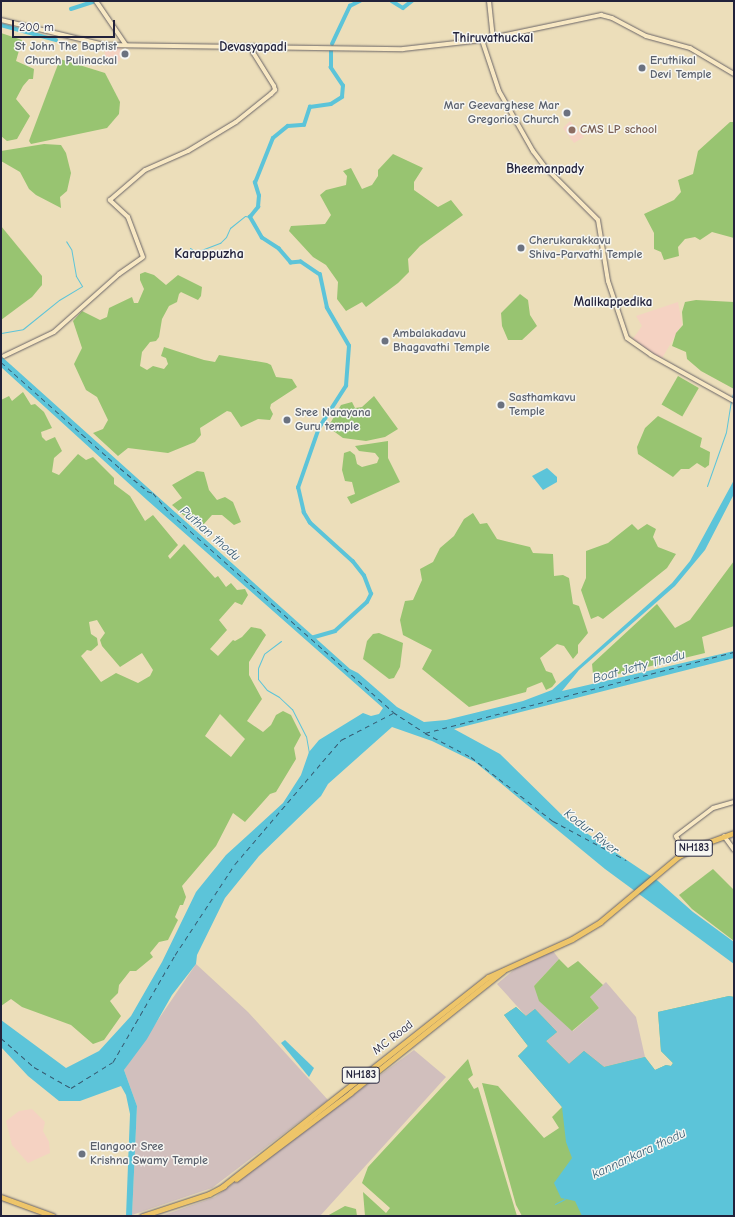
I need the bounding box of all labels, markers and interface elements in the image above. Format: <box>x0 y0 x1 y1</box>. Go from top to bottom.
scale bar <box>14 12 117 38</box>
text: 200 m <box>19 20 54 34</box>
district label: Thiruvathuckal <box>453 30 533 46</box>
district label: Devasyapadi <box>219 39 287 55</box>
place label: St John The Baptist Church Pulinackal <box>15 40 117 68</box>
marker: St John The Baptist Church Pulinackal <box>120 49 130 59</box>
place label: Eruthikal Devi Temple <box>650 54 711 82</box>
marker: Eruthikal Devi Temple <box>637 63 647 73</box>
place label: Mar Geevarghese Mar Gregorios Church <box>444 99 559 127</box>
marker: Mar Geevarghese Mar Gregorios Church <box>562 108 572 118</box>
place label: CMS LP school <box>580 123 657 137</box>
marker: CMS LP school <box>567 125 577 135</box>
district label: Bheemanpady <box>506 161 584 177</box>
place label: Cherukarakkavu Shiva-Parvathi Temple <box>529 234 642 262</box>
marker: Cherukarakkavu Shiva-Parvathi Temple <box>516 243 526 253</box>
district label: Karappuzha <box>174 246 244 262</box>
district label: Malikappedika <box>574 294 652 310</box>
place label: Ambalakadavu Bhagavathi Temple <box>393 327 490 355</box>
marker: Ambalakadavu Bhagavathi Temple <box>380 336 390 346</box>
place label: Sasthamkavu Temple <box>509 391 576 419</box>
marker: Sasthamkavu Temple <box>496 400 506 410</box>
place label: Sree Narayana Guru temple <box>295 406 371 434</box>
marker: Sree Narayana Guru temple <box>282 415 292 425</box>
water label: Puthan thodu <box>177 503 243 565</box>
water label: Boat Jetty Thodu <box>591 647 687 687</box>
water label: Kodur River <box>561 806 621 858</box>
road number: NH183 <box>674 839 714 857</box>
street label: MC Road <box>370 1018 416 1058</box>
road number: NH183 <box>341 1066 381 1084</box>
water label: kannankara thodu <box>590 1125 688 1183</box>
place label: Elangoor Sree Krishna Swamy Temple <box>90 1140 208 1168</box>
marker: Elangoor Sree Krishna Swamy Temple <box>77 1149 87 1159</box>

